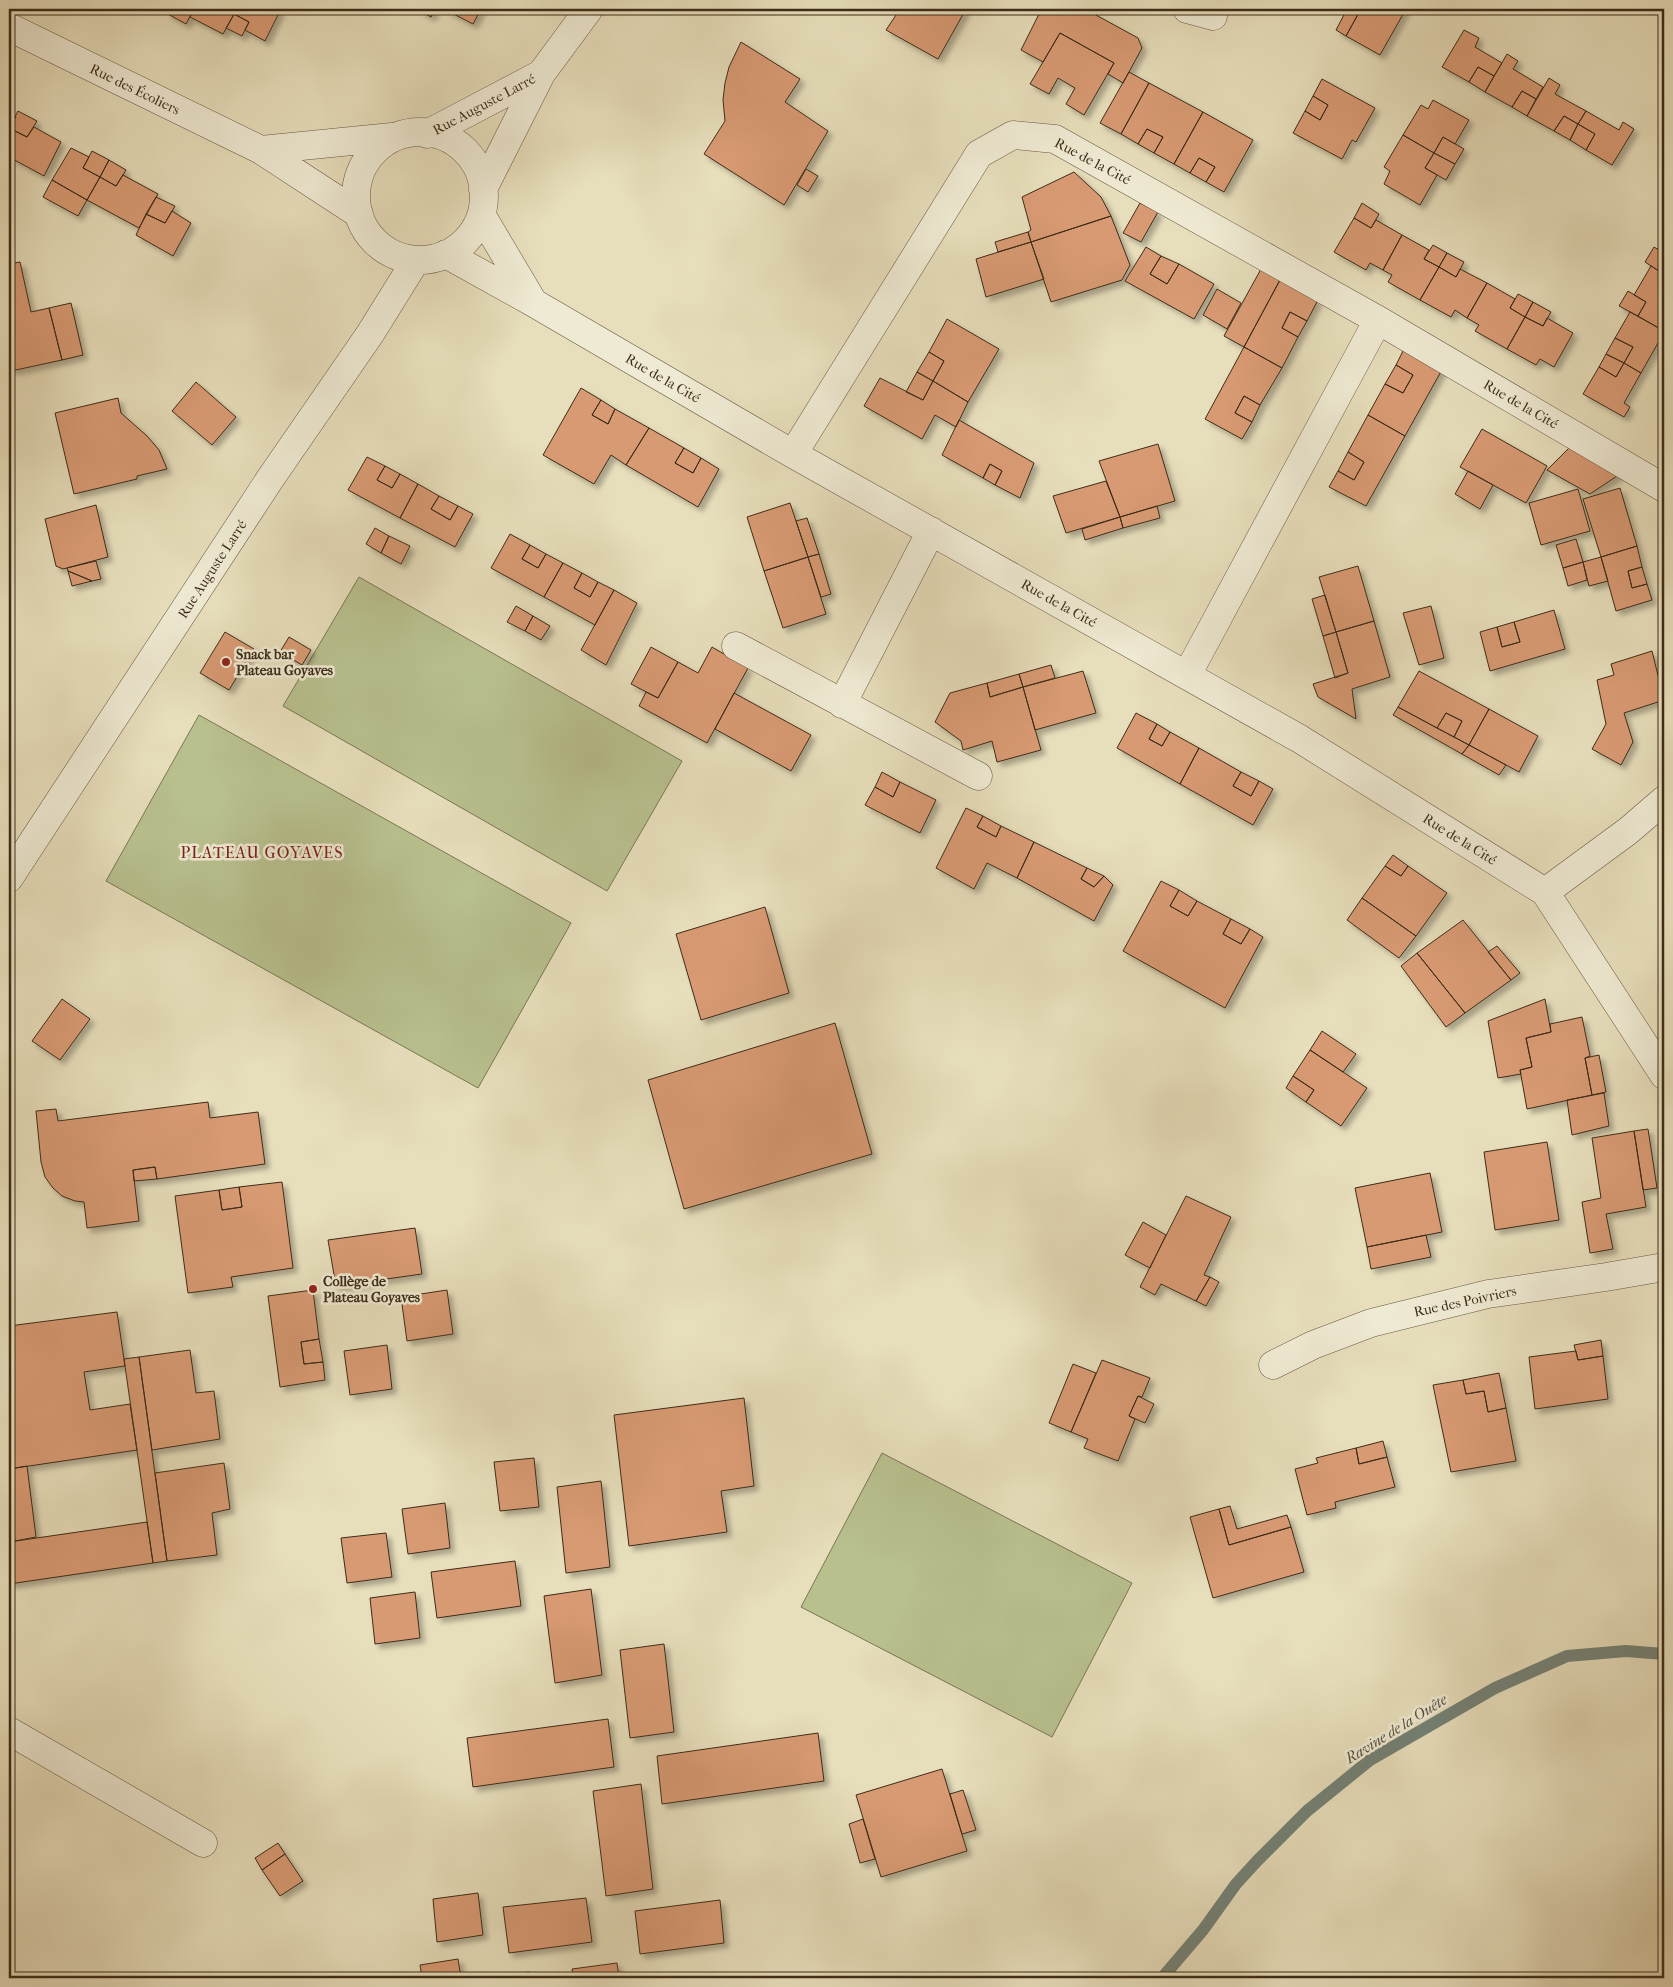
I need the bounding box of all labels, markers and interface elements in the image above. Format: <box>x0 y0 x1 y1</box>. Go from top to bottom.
street label: Rue des Écoliers <box>87 59 183 119</box>
street label: Rue Auguste Larré <box>430 70 539 139</box>
street label: Rue de la Cité <box>1052 134 1134 189</box>
street label: Rue de la Cité <box>622 350 703 407</box>
street label: Rue de la Cité <box>1480 376 1561 433</box>
street label: Rue Auguste Larré <box>174 517 251 622</box>
street label: Rue de la Cité <box>1018 576 1100 631</box>
place label: Snack bar Plateau Goyaves <box>236 646 334 679</box>
marker: Snack bar Plateau Goyaves <box>220 656 232 668</box>
street label: Rue de la Cité <box>1420 810 1500 869</box>
district label: PLATEAU GOYAVES <box>181 843 343 862</box>
place label: Collège de Plateau Goyaves <box>323 1273 421 1306</box>
street label: Rue des Poivriers <box>1412 1282 1518 1321</box>
marker: Collège de Plateau Goyaves <box>307 1283 319 1295</box>
water label: Ravine de la Ouête <box>1341 1690 1451 1768</box>

